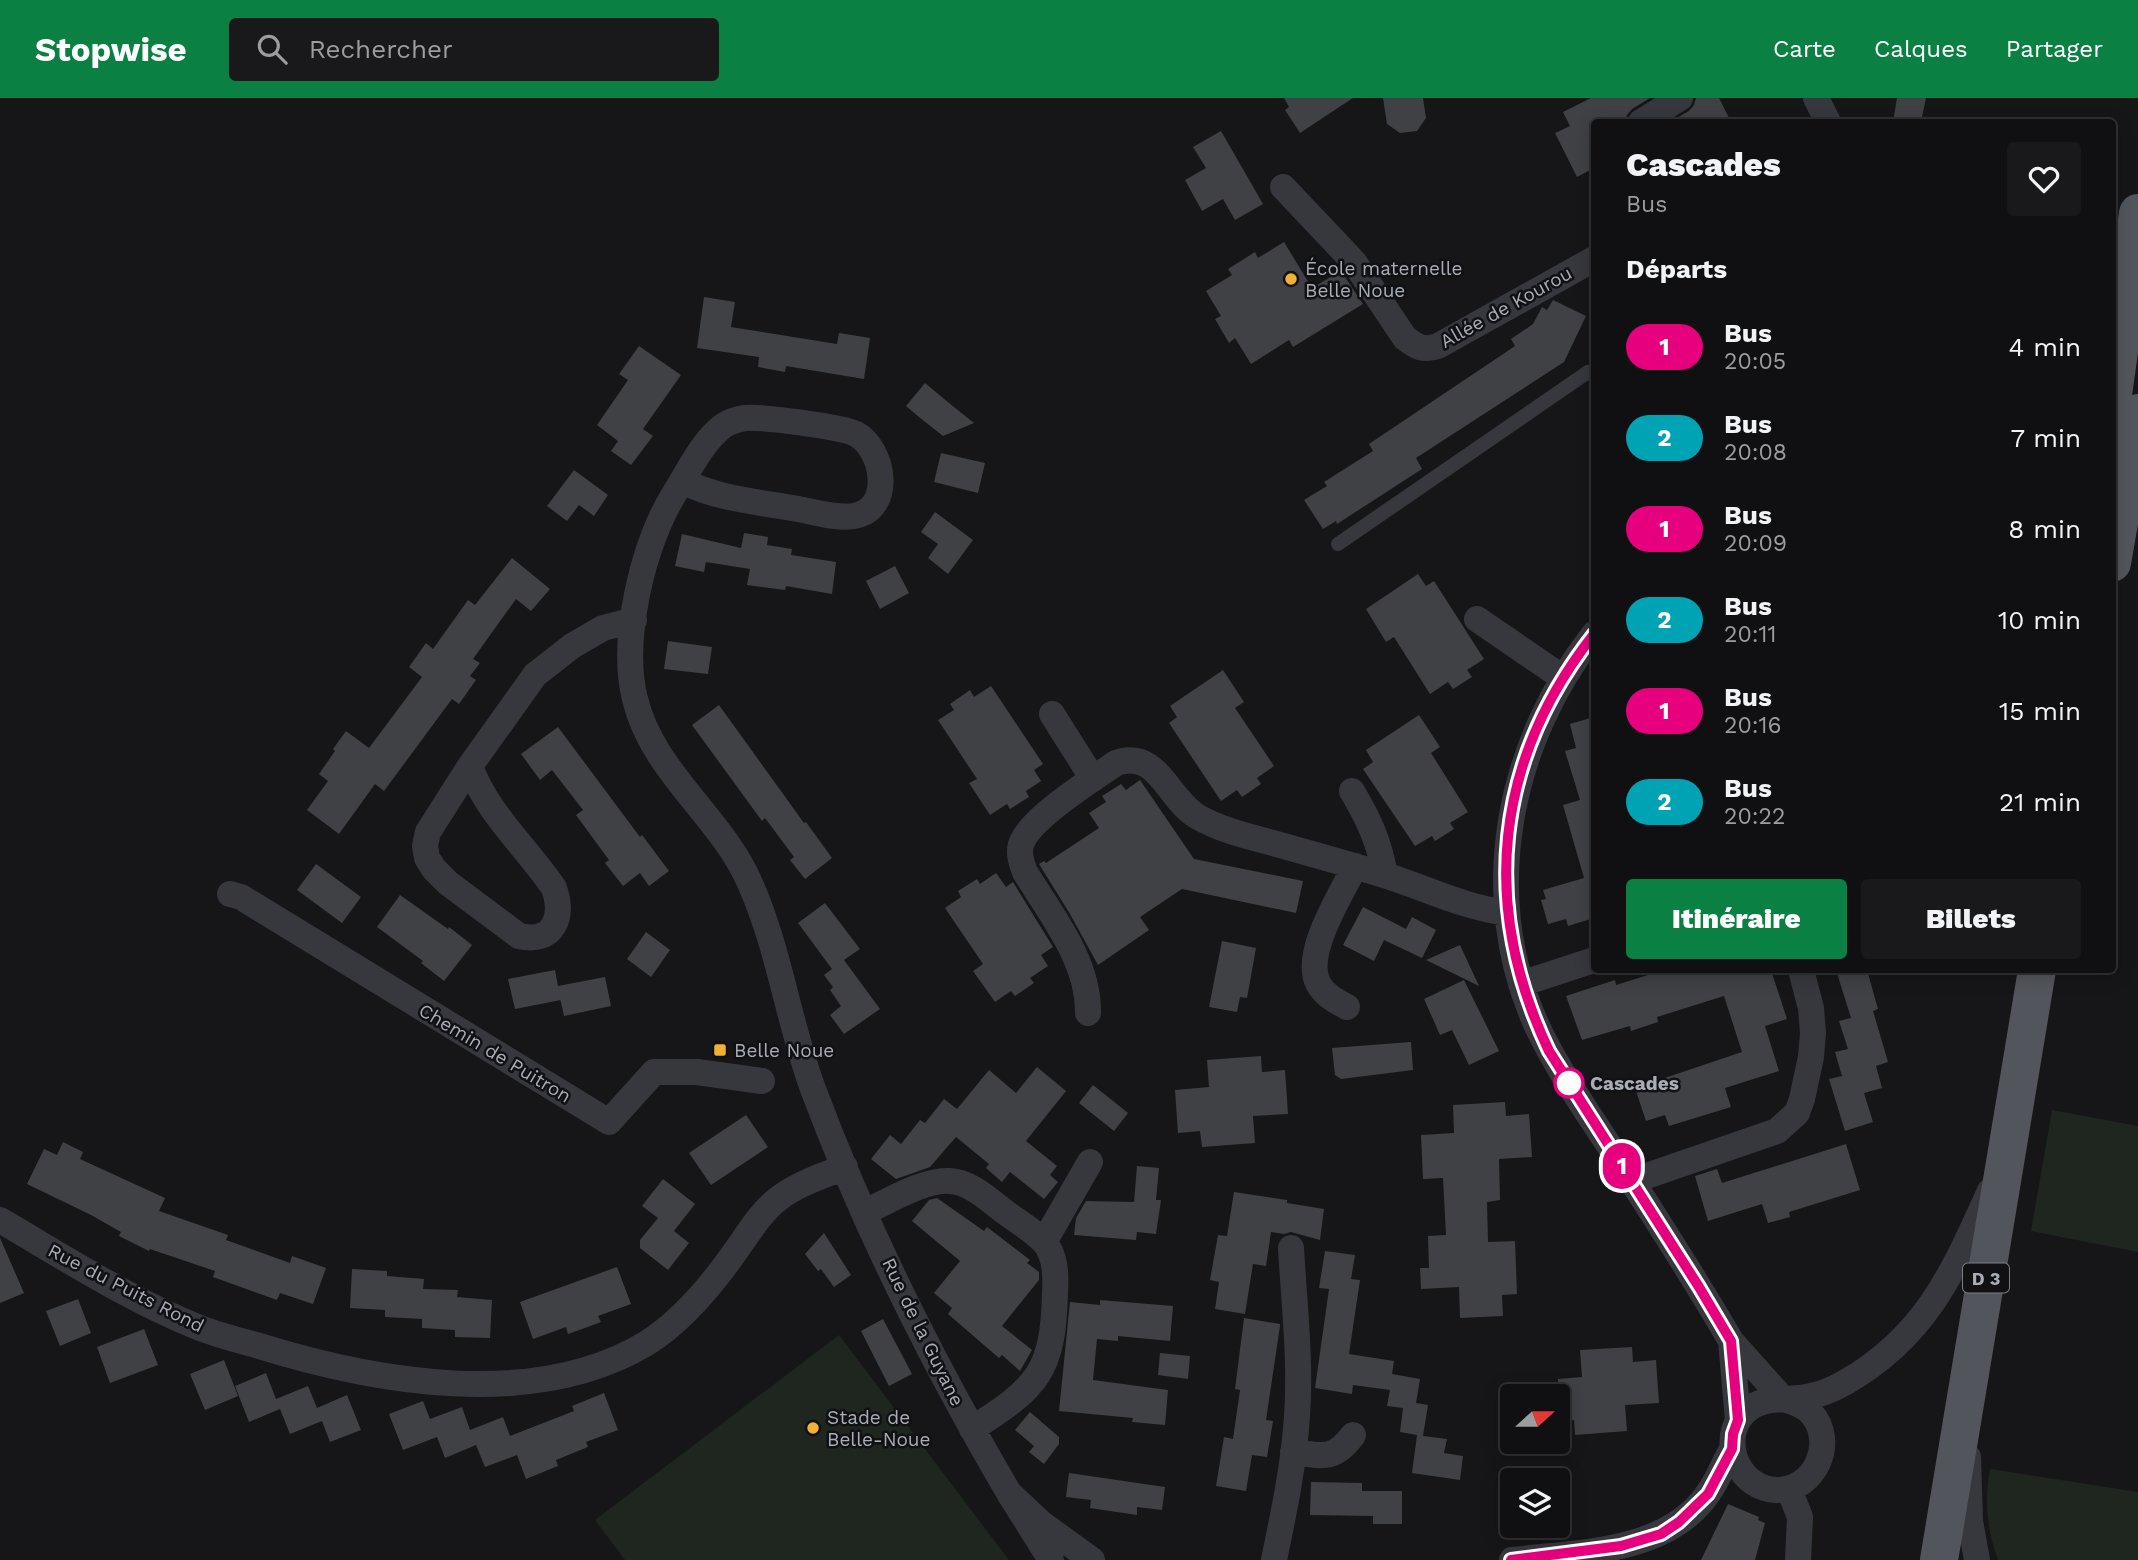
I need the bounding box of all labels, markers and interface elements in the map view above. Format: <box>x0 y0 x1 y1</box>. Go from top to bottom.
search box <box>229 18 719 81</box>
text: Stopwise <box>35 30 187 69</box>
icon: search <box>253 30 291 68</box>
text: Rechercher <box>309 34 453 64</box>
text: Carte <box>1773 35 1836 63</box>
text: Calques <box>1874 35 1968 63</box>
text: Partager <box>2006 35 2103 63</box>
button: heart <box>2007 142 2081 216</box>
text: Cascades <box>1626 145 1781 184</box>
text: Bus <box>1626 191 1667 218</box>
text: Départs <box>1626 254 1727 284</box>
place label: École maternelle Belle Noue <box>1305 257 1463 302</box>
street label: Allée de Kourou <box>1436 261 1576 353</box>
marker: École maternelle Belle Noue <box>1283 271 1299 287</box>
text: Bus <box>1724 318 1772 348</box>
text: 4 min <box>2008 332 2081 362</box>
text: 1 <box>1659 333 1670 361</box>
text: 20:05 <box>1724 348 1786 375</box>
text: Bus <box>1724 409 1772 439</box>
text: 7 min <box>2011 423 2081 453</box>
text: 2 <box>1657 424 1672 452</box>
text: 20:08 <box>1724 439 1787 466</box>
text: Bus <box>1724 500 1772 530</box>
text: 8 min <box>2008 514 2081 544</box>
text: 1 <box>1659 515 1670 543</box>
text: 20:09 <box>1724 530 1787 557</box>
text: Bus <box>1724 591 1772 621</box>
text: 10 min <box>1998 605 2081 635</box>
text: 2 <box>1657 606 1672 634</box>
text: 20:11 <box>1724 621 1776 648</box>
text: Bus <box>1724 682 1772 712</box>
text: 15 min <box>1999 696 2081 726</box>
text: 1 <box>1659 697 1670 725</box>
text: 20:16 <box>1724 712 1781 739</box>
text: Bus <box>1724 773 1772 803</box>
text: 21 min <box>1999 787 2081 817</box>
text: 2 <box>1657 788 1672 816</box>
text: 20:22 <box>1724 803 1785 830</box>
button: Itinéraire <box>1626 879 1847 959</box>
button: Billets <box>1861 879 2081 959</box>
street label: Chemin de Puitron <box>415 998 575 1108</box>
place label: Belle Noue <box>734 1039 834 1062</box>
marker: Belle Noue <box>712 1042 728 1058</box>
marker: Cascades <box>1554 1068 1584 1098</box>
place label: Cascades <box>1590 1072 1679 1095</box>
line badge: 1 <box>1599 1143 1645 1189</box>
text: 1 <box>1617 1152 1627 1180</box>
street label: Rue du Puits Rond <box>44 1239 208 1337</box>
street label: Rue de la Guyane <box>877 1254 969 1410</box>
road number: D 3 <box>1963 1264 2009 1293</box>
north arrow <box>1500 1384 1570 1454</box>
map controls <box>1500 1384 1570 1538</box>
place label: Stade de Belle-Noue <box>827 1406 931 1451</box>
marker: Stade de Belle-Noue <box>805 1420 821 1436</box>
button: layers <box>1500 1468 1570 1538</box>

